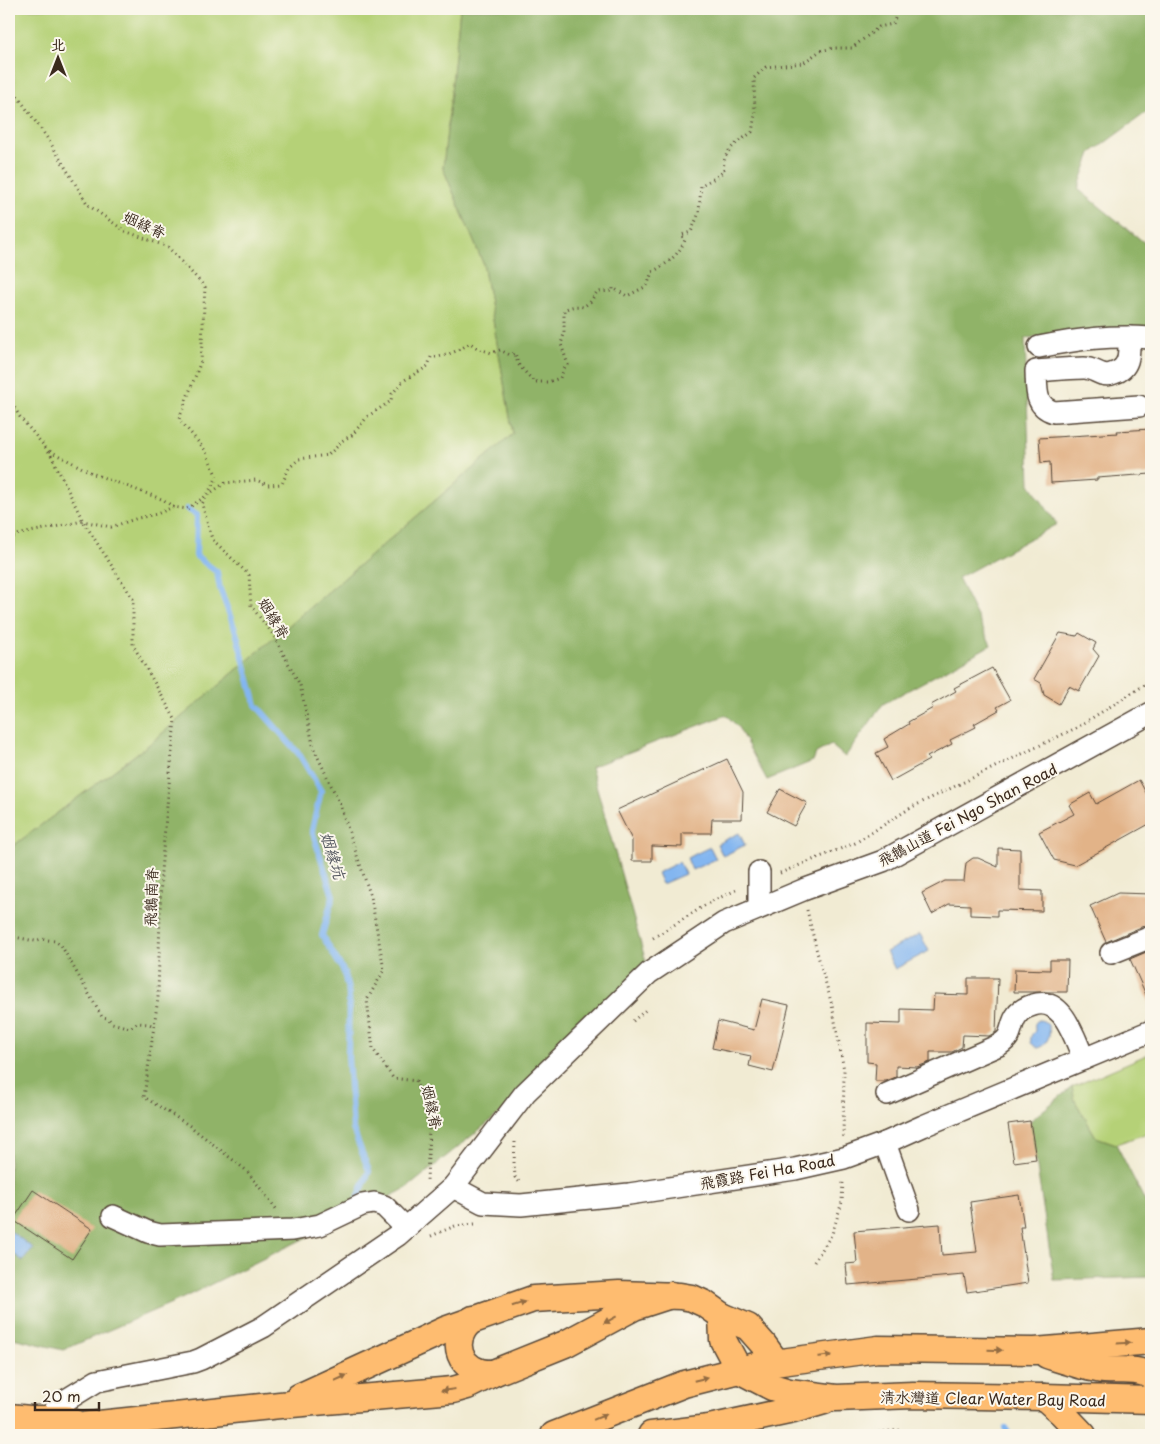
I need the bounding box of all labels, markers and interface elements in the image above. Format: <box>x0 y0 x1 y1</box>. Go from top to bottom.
north arrow <box>32 32 82 82</box>
text: 北 <box>51 34 65 55</box>
street label: 姻緣脊 <box>120 204 170 244</box>
street label: 姻緣脊 <box>254 593 296 643</box>
street label: 飛鵝山道 Fei Ngo Shan Road <box>873 757 1061 871</box>
water label: 姻緣坑 <box>316 829 353 883</box>
street label: 飛鵝南脊 <box>137 867 163 927</box>
street label: 姻緣脊 <box>417 1082 449 1132</box>
street label: 飛霞路 Fei Ha Road <box>698 1148 837 1194</box>
one-way arrow <box>512 1300 527 1308</box>
one-way arrow <box>603 1316 617 1324</box>
one-way arrow <box>1116 1339 1132 1347</box>
one-way arrow <box>987 1347 1003 1355</box>
one-way arrow <box>817 1352 833 1360</box>
one-way arrow <box>334 1373 348 1381</box>
one-way arrow <box>693 1375 708 1383</box>
scale bar <box>35 1379 99 1411</box>
text: 20 m <box>42 1384 81 1407</box>
street label: 清水灣道 Clear Water Bay Road <box>880 1385 1106 1411</box>
one-way arrow <box>440 1386 456 1394</box>
one-way arrow <box>592 1413 607 1420</box>

